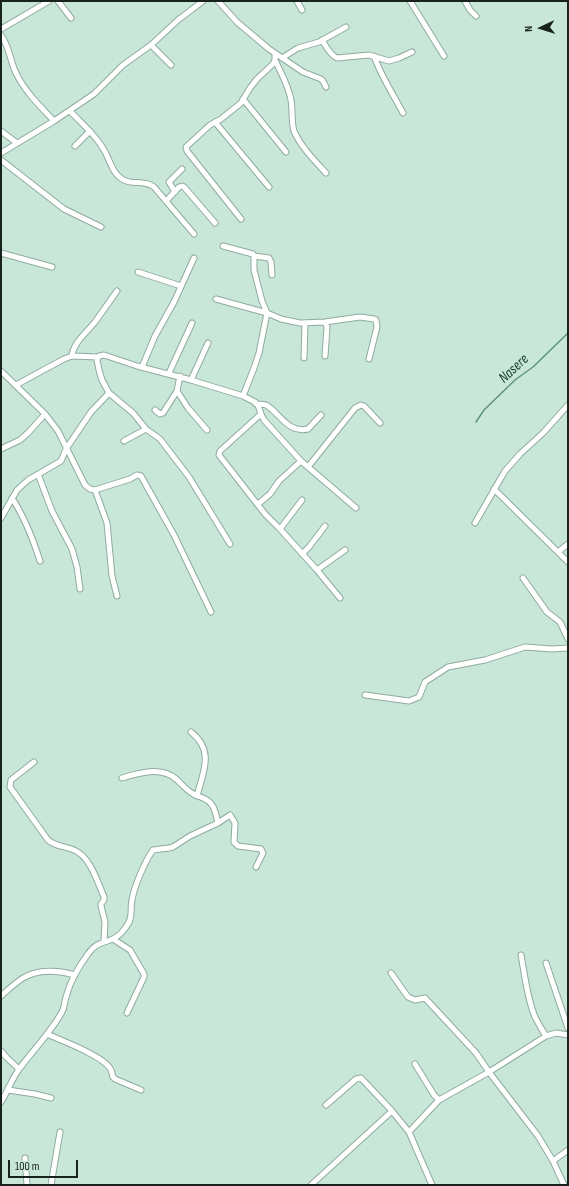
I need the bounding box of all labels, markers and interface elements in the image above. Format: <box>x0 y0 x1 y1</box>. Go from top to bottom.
north arrow <box>521 8 561 48</box>
text: N <box>522 25 535 32</box>
water label: Nasere <box>495 351 533 387</box>
scale bar <box>10 1152 80 1178</box>
text: 100 m <box>15 1159 40 1174</box>

